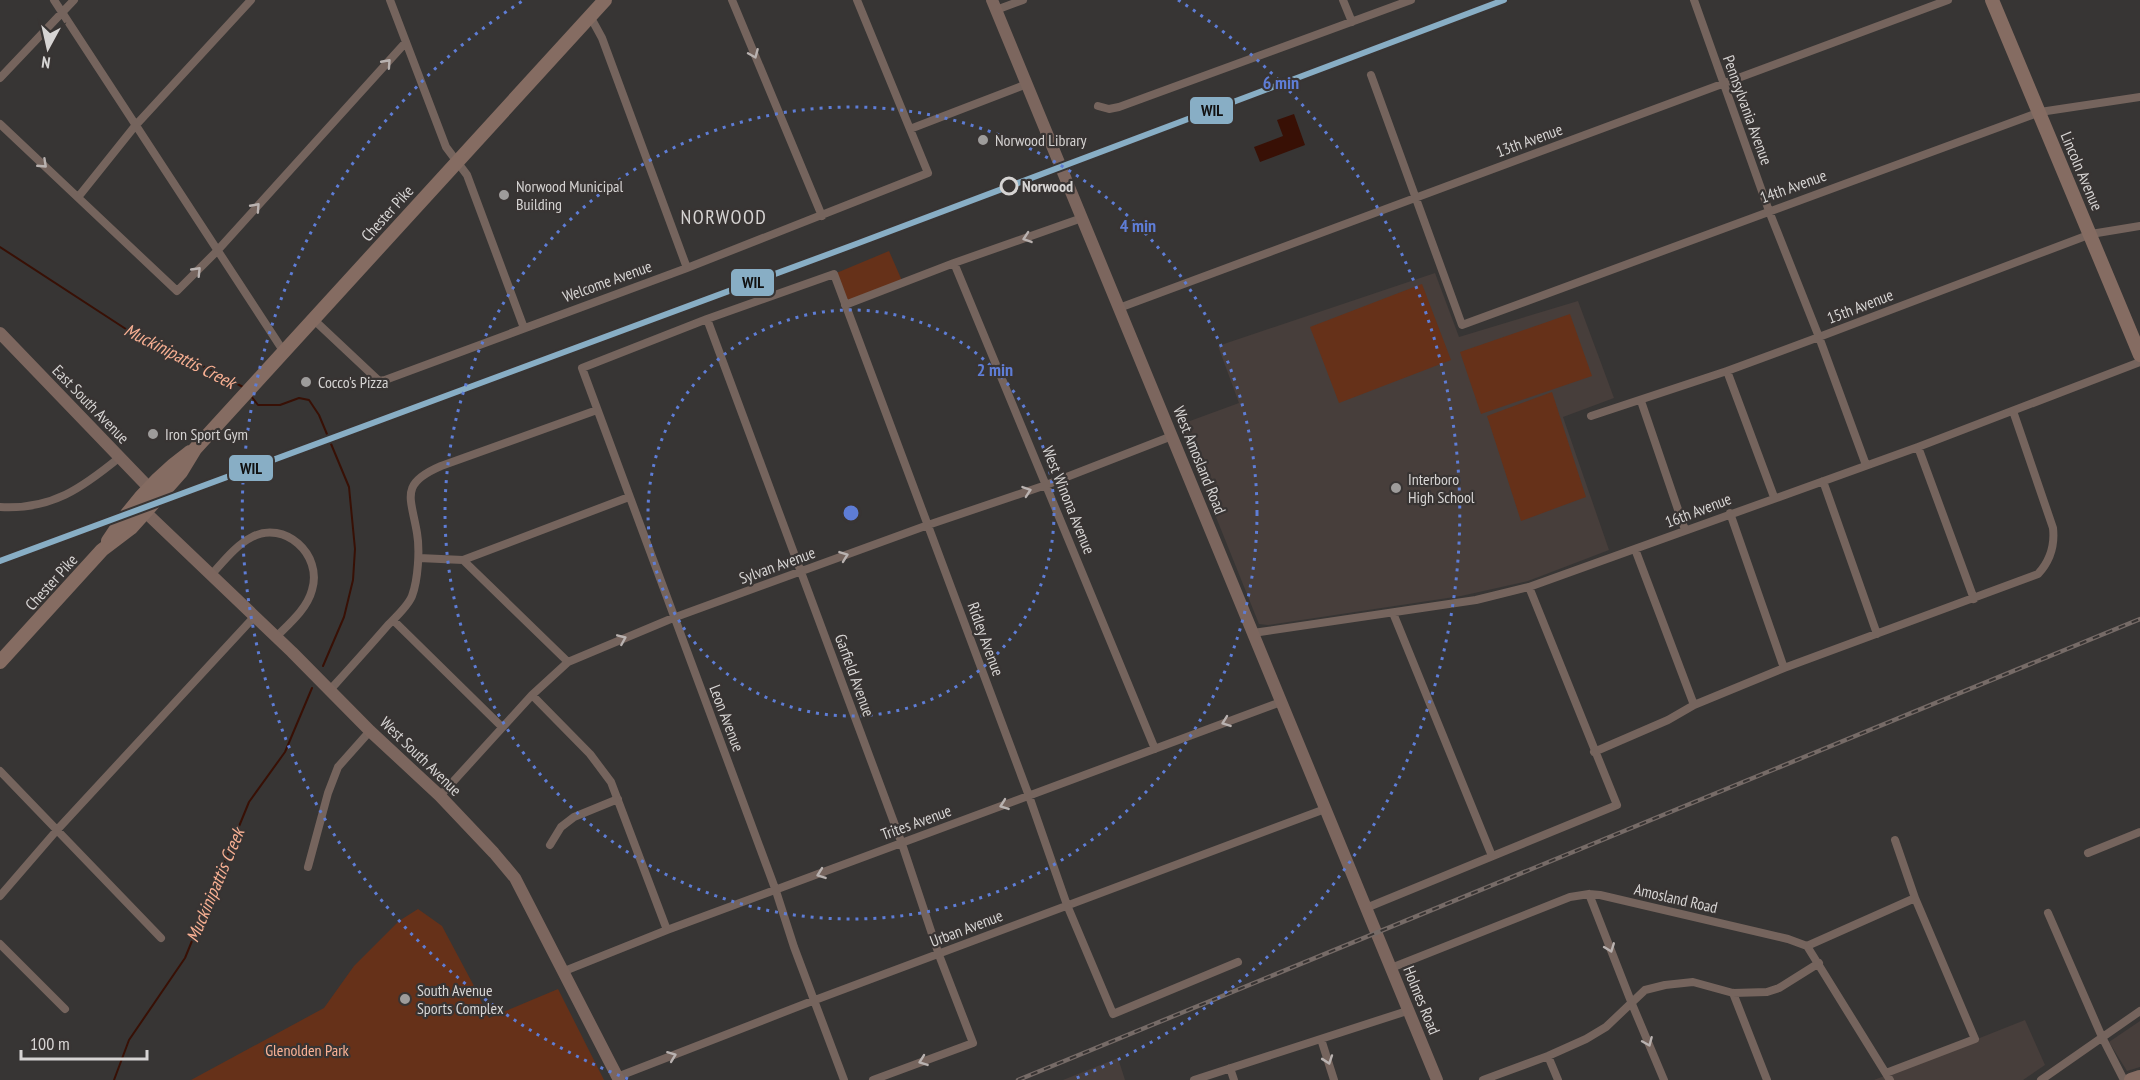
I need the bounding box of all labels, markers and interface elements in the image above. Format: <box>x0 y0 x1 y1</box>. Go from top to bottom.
north arrow <box>18 18 78 78</box>
one-way arrow <box>747 48 759 59</box>
text: N <box>40 52 52 73</box>
street label: Pennsylvania Avenue <box>1719 52 1777 168</box>
one-way arrow <box>380 59 391 70</box>
text: 6 min <box>1263 71 1299 94</box>
line badge: WIL <box>1189 96 1234 125</box>
text: WIL <box>1200 100 1223 120</box>
street label: 13th Avenue <box>1493 119 1565 161</box>
street label: Lincoln Avenue <box>2056 129 2108 213</box>
place label: Norwood Library <box>995 130 1087 150</box>
marker: Norwood Library <box>976 133 990 147</box>
one-way arrow <box>36 157 47 168</box>
street label: 14th Avenue <box>1757 165 1829 207</box>
place label: Norwood Municipal Building <box>516 176 624 214</box>
place label: Norwood <box>1022 176 1073 196</box>
marker: Norwood <box>1000 177 1018 195</box>
street label: Chester Pike <box>357 181 417 245</box>
marker: Norwood Municipal Building <box>497 188 511 202</box>
one-way arrow <box>249 204 260 214</box>
district label: NORWOOD <box>681 204 767 230</box>
text: 4 min <box>1120 214 1156 237</box>
one-way arrow <box>1022 230 1033 243</box>
street label: Welcome Avenue <box>560 256 654 306</box>
one-way arrow <box>190 267 201 277</box>
line badge: WIL <box>730 268 775 297</box>
text: WIL <box>741 272 764 292</box>
street label: 15th Avenue <box>1824 284 1896 328</box>
water label: Muckinipattis Creek <box>121 318 241 395</box>
text: 2 min <box>977 358 1013 381</box>
street label: East South Avenue <box>48 360 134 448</box>
place label: Cocco's Pizza <box>318 372 388 392</box>
marker: Cocco's Pizza <box>299 375 313 389</box>
street label: West Amosland Road <box>1169 403 1231 517</box>
place label: Iron Sport Gym <box>165 424 248 444</box>
marker: Iron Sport Gym <box>146 427 160 441</box>
street label: West Winona Avenue <box>1038 443 1100 557</box>
line badge: WIL <box>228 454 274 482</box>
text: WIL <box>239 458 262 478</box>
place label: Interboro High School <box>1408 469 1475 507</box>
marker: Interboro High School <box>1389 481 1403 495</box>
one-way arrow <box>1021 486 1032 499</box>
street label: 16th Avenue <box>1662 488 1734 532</box>
centre of rings <box>841 503 861 523</box>
street label: Sylvan Avenue <box>736 542 818 588</box>
street label: Chester Pike <box>21 550 81 614</box>
one-way arrow <box>838 551 848 564</box>
street label: Ridley Avenue <box>963 599 1009 679</box>
street label: Garfield Avenue <box>831 631 879 719</box>
one-way arrow <box>615 634 626 646</box>
street label: Leon Avenue <box>705 682 749 754</box>
street label: West South Avenue <box>376 712 466 800</box>
one-way arrow <box>1221 715 1232 728</box>
one-way arrow <box>999 798 1010 811</box>
street label: Trites Avenue <box>878 800 954 844</box>
water label: Muckinipattis Creek <box>181 823 250 946</box>
one-way arrow <box>817 866 827 879</box>
street label: Amosland Road <box>1632 879 1720 917</box>
street label: Urban Avenue <box>927 905 1005 951</box>
one-way arrow <box>1603 942 1615 953</box>
street label: Holmes Road <box>1399 963 1445 1037</box>
place label: South Avenue Sports Complex <box>417 980 504 1018</box>
marker: South Avenue Sports Complex <box>398 992 412 1006</box>
scale bar <box>21 1023 147 1061</box>
text: 100 m <box>30 1032 70 1055</box>
one-way arrow <box>1641 1036 1653 1047</box>
park label: Glenolden Park <box>265 1040 350 1060</box>
one-way arrow <box>666 1050 677 1063</box>
one-way arrow <box>918 1054 929 1067</box>
one-way arrow <box>1320 1054 1333 1064</box>

